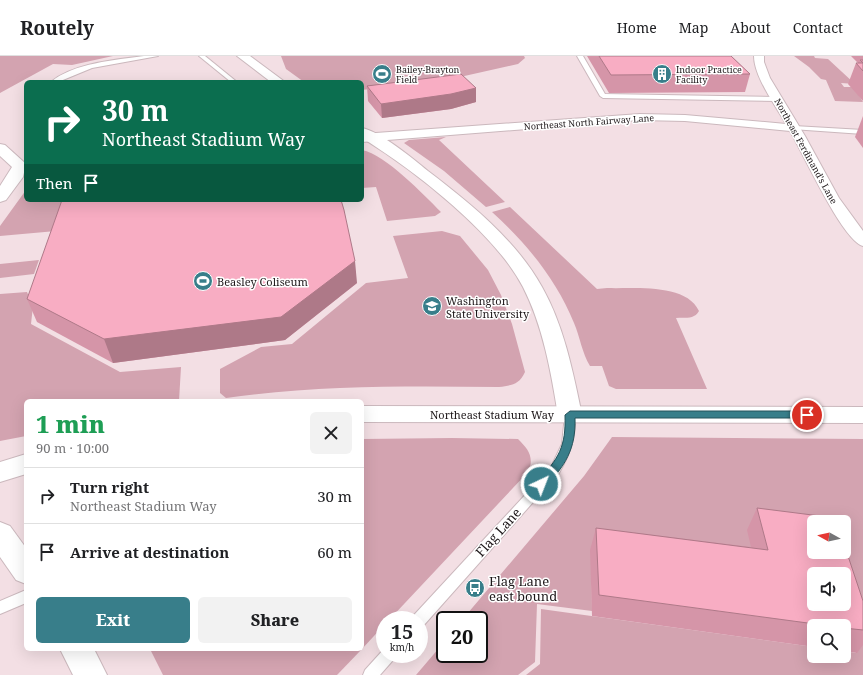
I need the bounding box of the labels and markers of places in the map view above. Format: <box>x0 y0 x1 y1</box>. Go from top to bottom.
sports icon: Bailey-Brayton Field <box>371 63 393 85</box>
place label: Bailey-Brayton Field <box>396 63 460 86</box>
building icon: Indoor Practice Facility <box>651 63 673 85</box>
place label: Indoor Practice Facility <box>676 63 742 86</box>
sports icon: Beasley Coliseum <box>192 270 214 292</box>
place label: Beasley Coliseum <box>217 274 308 289</box>
place label: Washington State University <box>446 293 530 321</box>
school or university icon: Washington State University <box>421 295 443 317</box>
pin <box>790 398 824 432</box>
place label: Flag Lane east bound <box>489 572 557 605</box>
bus stop icon: Flag Lane east bound <box>464 577 486 599</box>

